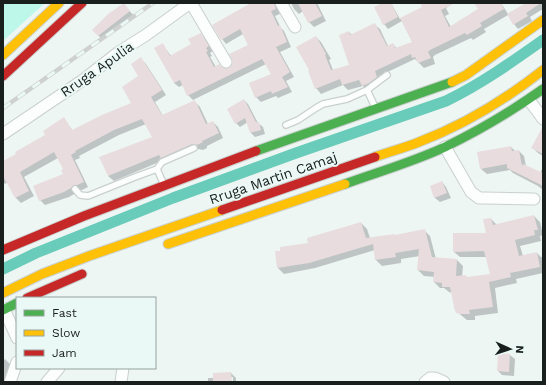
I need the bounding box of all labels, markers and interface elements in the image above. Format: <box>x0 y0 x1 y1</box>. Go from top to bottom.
street label: Rruga Apulia <box>57 38 137 100</box>
street label: Rruga Martin Camaj <box>207 149 339 207</box>
legend <box>16 297 156 369</box>
text: Fast <box>52 306 77 320</box>
text: Slow <box>52 326 80 340</box>
north arrow <box>490 329 530 369</box>
text: N <box>513 345 526 354</box>
text: Jam <box>52 346 77 360</box>

